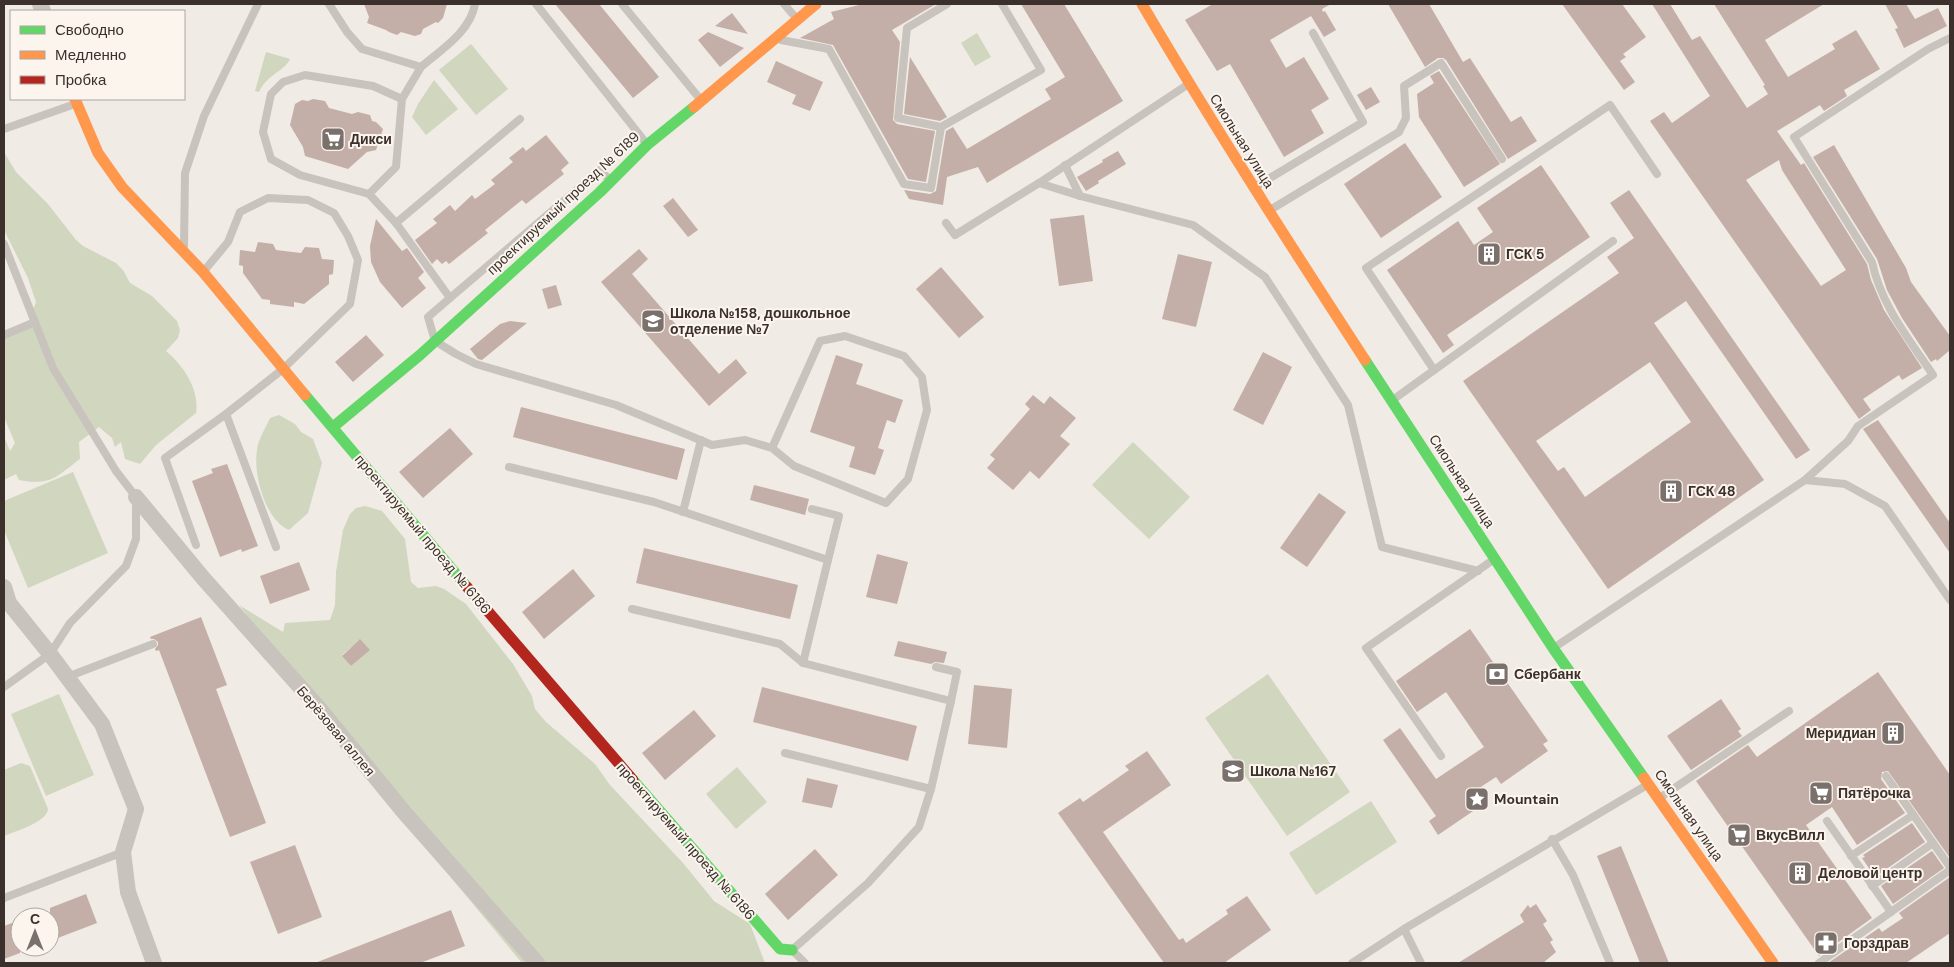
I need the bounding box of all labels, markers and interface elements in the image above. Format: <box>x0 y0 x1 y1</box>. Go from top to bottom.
legend <box>10 10 185 100</box>
text: Свободно <box>55 20 124 40</box>
text: Медленно <box>55 45 126 65</box>
text: Пробка <box>55 70 107 90</box>
street label: Смольная улица <box>1206 90 1278 192</box>
supermarket icon: Дикси <box>320 126 346 152</box>
street label: проектируемый проезд № 6189 <box>483 127 643 279</box>
place label: Дикси <box>350 130 392 148</box>
building icon: ГСК 5 <box>1476 241 1502 267</box>
place label: ГСК 5 <box>1506 245 1544 263</box>
place label: Школа №158, дошкольное отделение №7 <box>670 304 851 338</box>
school or university icon: Школа №158, дошкольное отделение №7 <box>640 308 666 334</box>
street label: Смольная улица <box>1425 431 1499 531</box>
street label: проектируемый проезд № 6186 <box>351 451 495 617</box>
building icon: ГСК 48 <box>1658 478 1684 504</box>
place label: ГСК 48 <box>1688 482 1736 500</box>
bank icon: Сбербанк <box>1484 661 1510 687</box>
place label: Сбербанк <box>1514 665 1582 683</box>
street label: Берёзовая аллея <box>293 682 379 780</box>
building icon: Меридиан <box>1880 720 1906 746</box>
place label: Меридиан <box>1806 724 1876 742</box>
school or university icon: Школа №167 <box>1220 758 1246 784</box>
street label: проектируемый проезд № 6186 <box>613 759 759 923</box>
place label: Школа №167 <box>1250 762 1336 780</box>
street label: Смольная улица <box>1651 766 1727 865</box>
supermarket icon: Пятёрочка <box>1808 780 1834 806</box>
place label: Пятёрочка <box>1838 784 1911 802</box>
place icon: Mountain <box>1464 786 1490 812</box>
place label: Mountain <box>1494 790 1559 808</box>
supermarket icon: ВкусВилл <box>1726 822 1752 848</box>
place label: ВкусВилл <box>1756 826 1825 844</box>
building icon: Деловой центр <box>1787 860 1813 886</box>
place label: Деловой центр <box>1818 864 1922 882</box>
north arrow <box>10 907 60 957</box>
text: С <box>30 910 40 928</box>
pharmacy icon: Горздрав <box>1813 930 1839 956</box>
place label: Горздрав <box>1844 934 1909 952</box>

